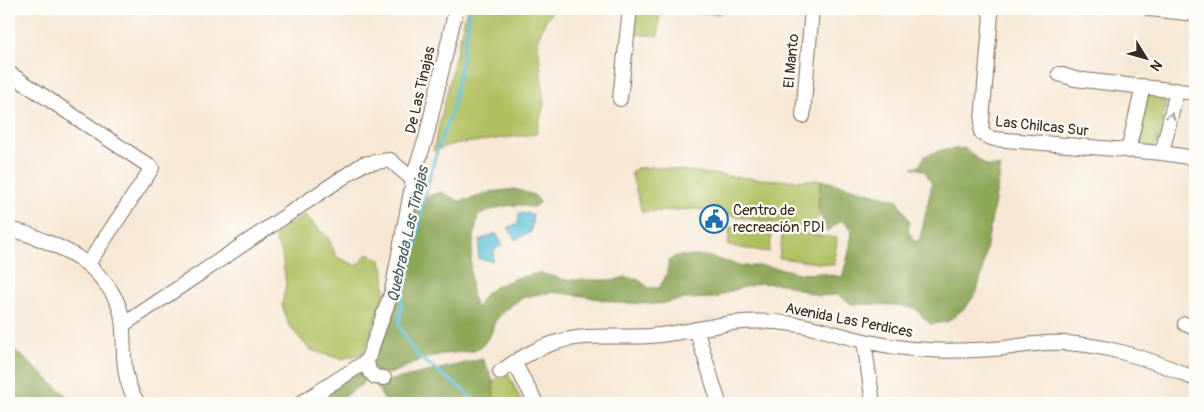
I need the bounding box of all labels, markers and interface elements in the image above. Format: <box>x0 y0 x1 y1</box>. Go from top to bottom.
north arrow <box>1122 32 1172 82</box>
street label: El Manto <box>780 33 803 89</box>
street label: De Las Tinajas <box>401 44 440 136</box>
text: N <box>1146 57 1166 74</box>
one-way arrow <box>1165 111 1176 120</box>
street label: Las Chilcas Sur <box>994 112 1090 141</box>
water label: Quebrada Las Tinajas <box>383 163 434 304</box>
place label: Centro de recreación PDI <box>733 201 825 237</box>
public building icon: Centro de recreación PDI <box>699 204 729 234</box>
street label: Avenida Las Perdices <box>784 299 914 342</box>

